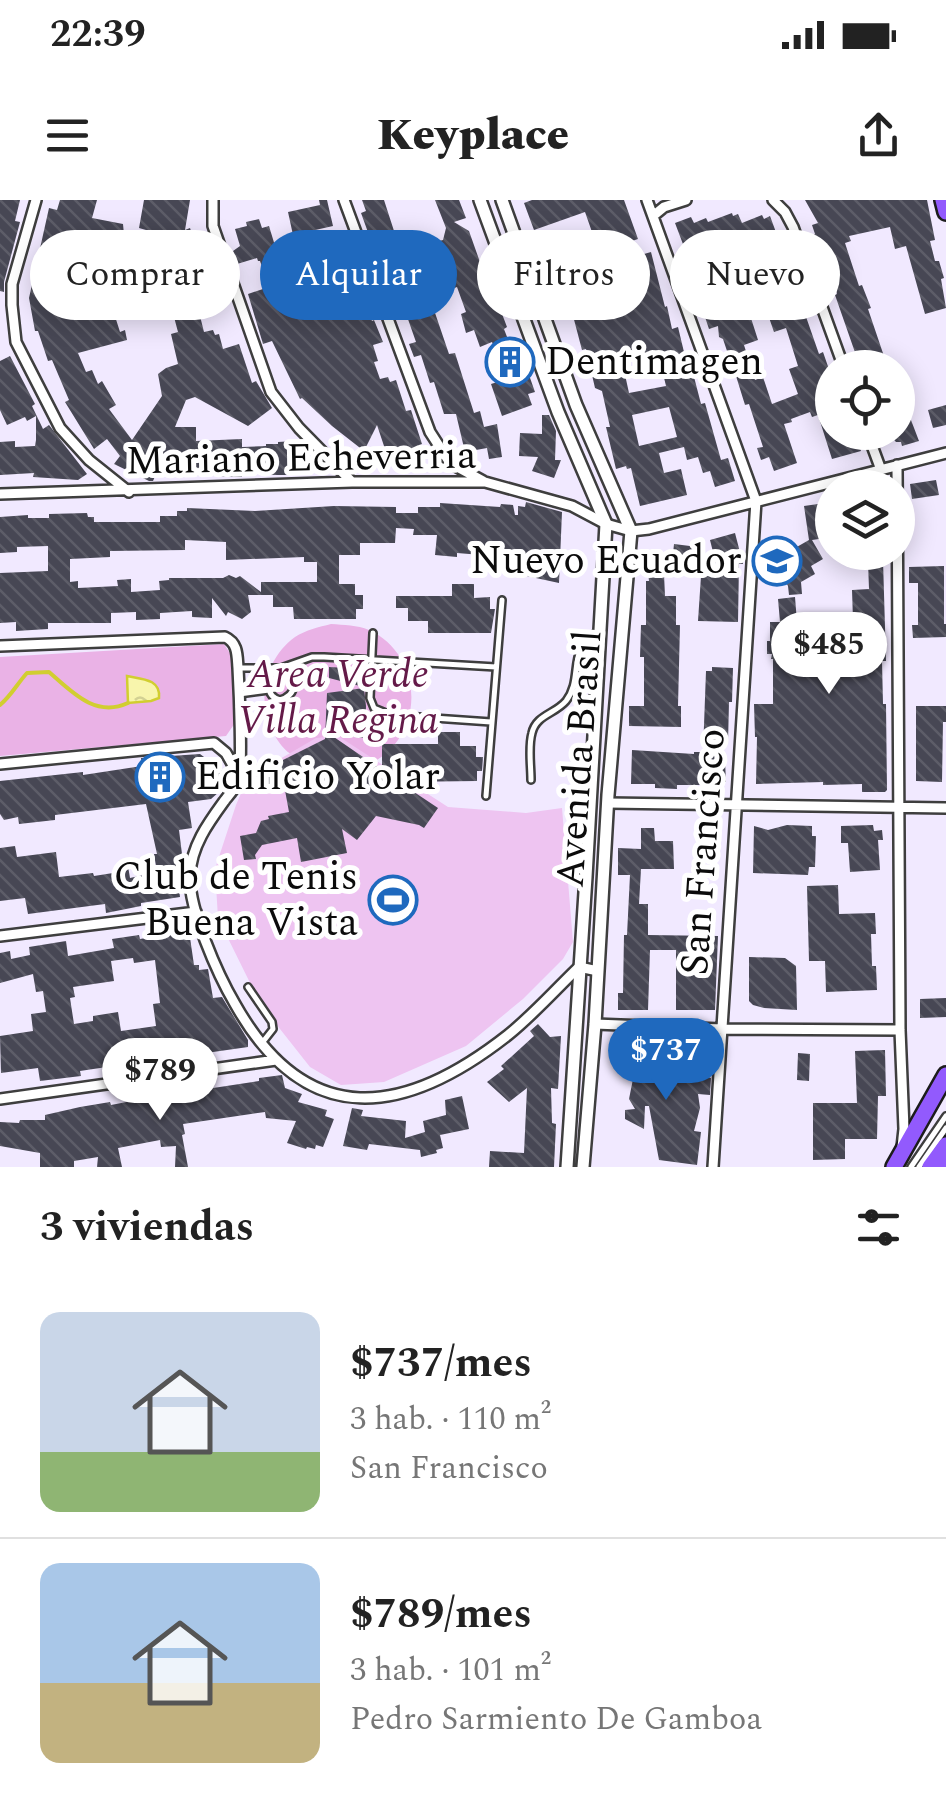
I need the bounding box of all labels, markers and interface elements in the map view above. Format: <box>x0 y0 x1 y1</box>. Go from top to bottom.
text: 22:39 <box>50 6 145 64</box>
text: Keyplace <box>377 101 569 170</box>
icon: menu <box>40 108 95 163</box>
icon: share <box>851 108 906 163</box>
chip: Comprar <box>30 230 240 320</box>
chip: Alquilar <box>260 230 457 320</box>
chip: Filtros <box>477 230 650 320</box>
chip: Nuevo <box>670 230 840 320</box>
place label: Dentimagen <box>545 332 763 393</box>
building icon: Dentimagen <box>484 336 536 388</box>
map controls <box>815 350 915 570</box>
button: locate <box>815 350 915 450</box>
street label: Mariano Echeverria <box>125 425 477 493</box>
button: layers <box>815 470 915 570</box>
place label: Nuevo Ecuador <box>470 531 742 592</box>
school or university icon: Nuevo Ecuador <box>751 535 803 587</box>
pin: $485 <box>770 612 888 697</box>
text: $485 <box>793 620 865 669</box>
street label: Avenida Brasil <box>541 628 619 890</box>
park label: Area Verde Villa Regina <box>237 645 439 752</box>
street label: San Francisco <box>665 727 743 977</box>
place label: Edificio Yolar <box>195 747 440 808</box>
building icon: Edificio Yolar <box>134 751 186 803</box>
place label: Club de Tenis Buena Vista <box>113 847 358 954</box>
sports icon: Club de Tenis Buena Vista <box>367 874 419 926</box>
pin: $737 <box>607 1018 725 1103</box>
text: $737 <box>630 1026 702 1075</box>
pin: $789 <box>101 1038 219 1123</box>
text: $789 <box>124 1046 196 1095</box>
text: 3 viviendas <box>40 1196 254 1259</box>
icon: filters <box>851 1200 906 1255</box>
text: $737/mes <box>350 1332 532 1395</box>
icon: home <box>120 1352 240 1472</box>
text: 3 hab. · 110 m² <box>350 1395 551 1444</box>
text: San Francisco <box>350 1444 548 1493</box>
text: $789/mes <box>350 1583 532 1646</box>
icon: home <box>120 1603 240 1723</box>
text: 3 hab. · 101 m² <box>350 1646 551 1695</box>
text: Pedro Sarmiento De Gamboa <box>350 1695 762 1744</box>

